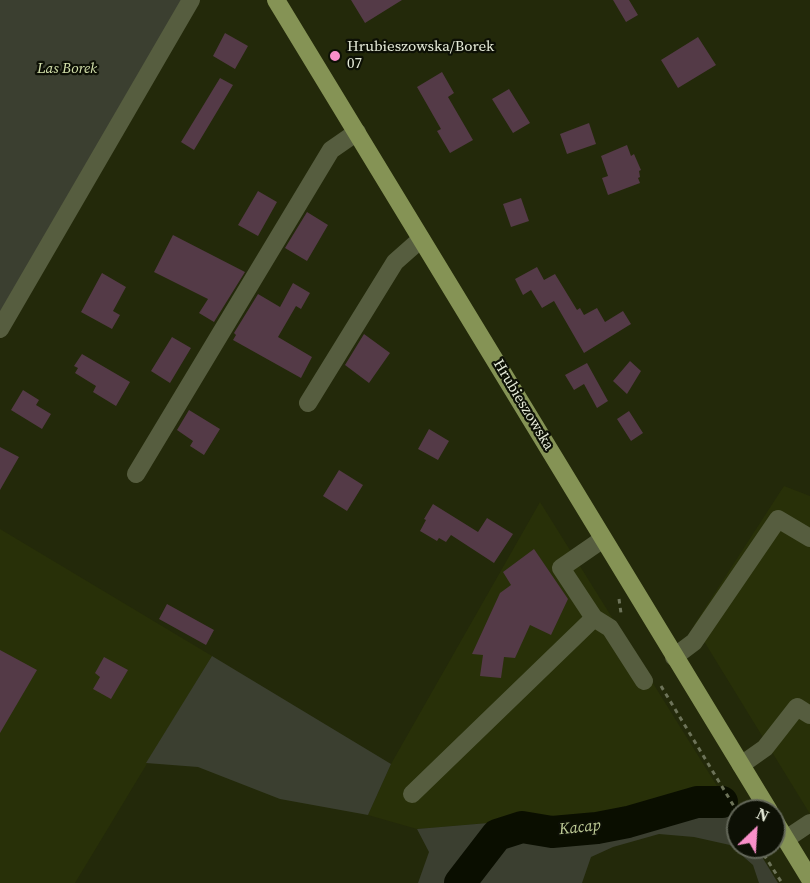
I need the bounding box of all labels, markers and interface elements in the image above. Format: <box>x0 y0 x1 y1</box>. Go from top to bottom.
place label: Hrubieszowska/Borek 07 <box>347 38 494 73</box>
marker: Hrubieszowska/Borek 07 <box>328 49 342 63</box>
park label: Las Borek <box>37 60 97 78</box>
street label: Hrubieszowska <box>489 356 557 454</box>
north arrow <box>726 799 786 859</box>
text: N <box>753 802 773 827</box>
water label: Kacap <box>558 816 602 840</box>

